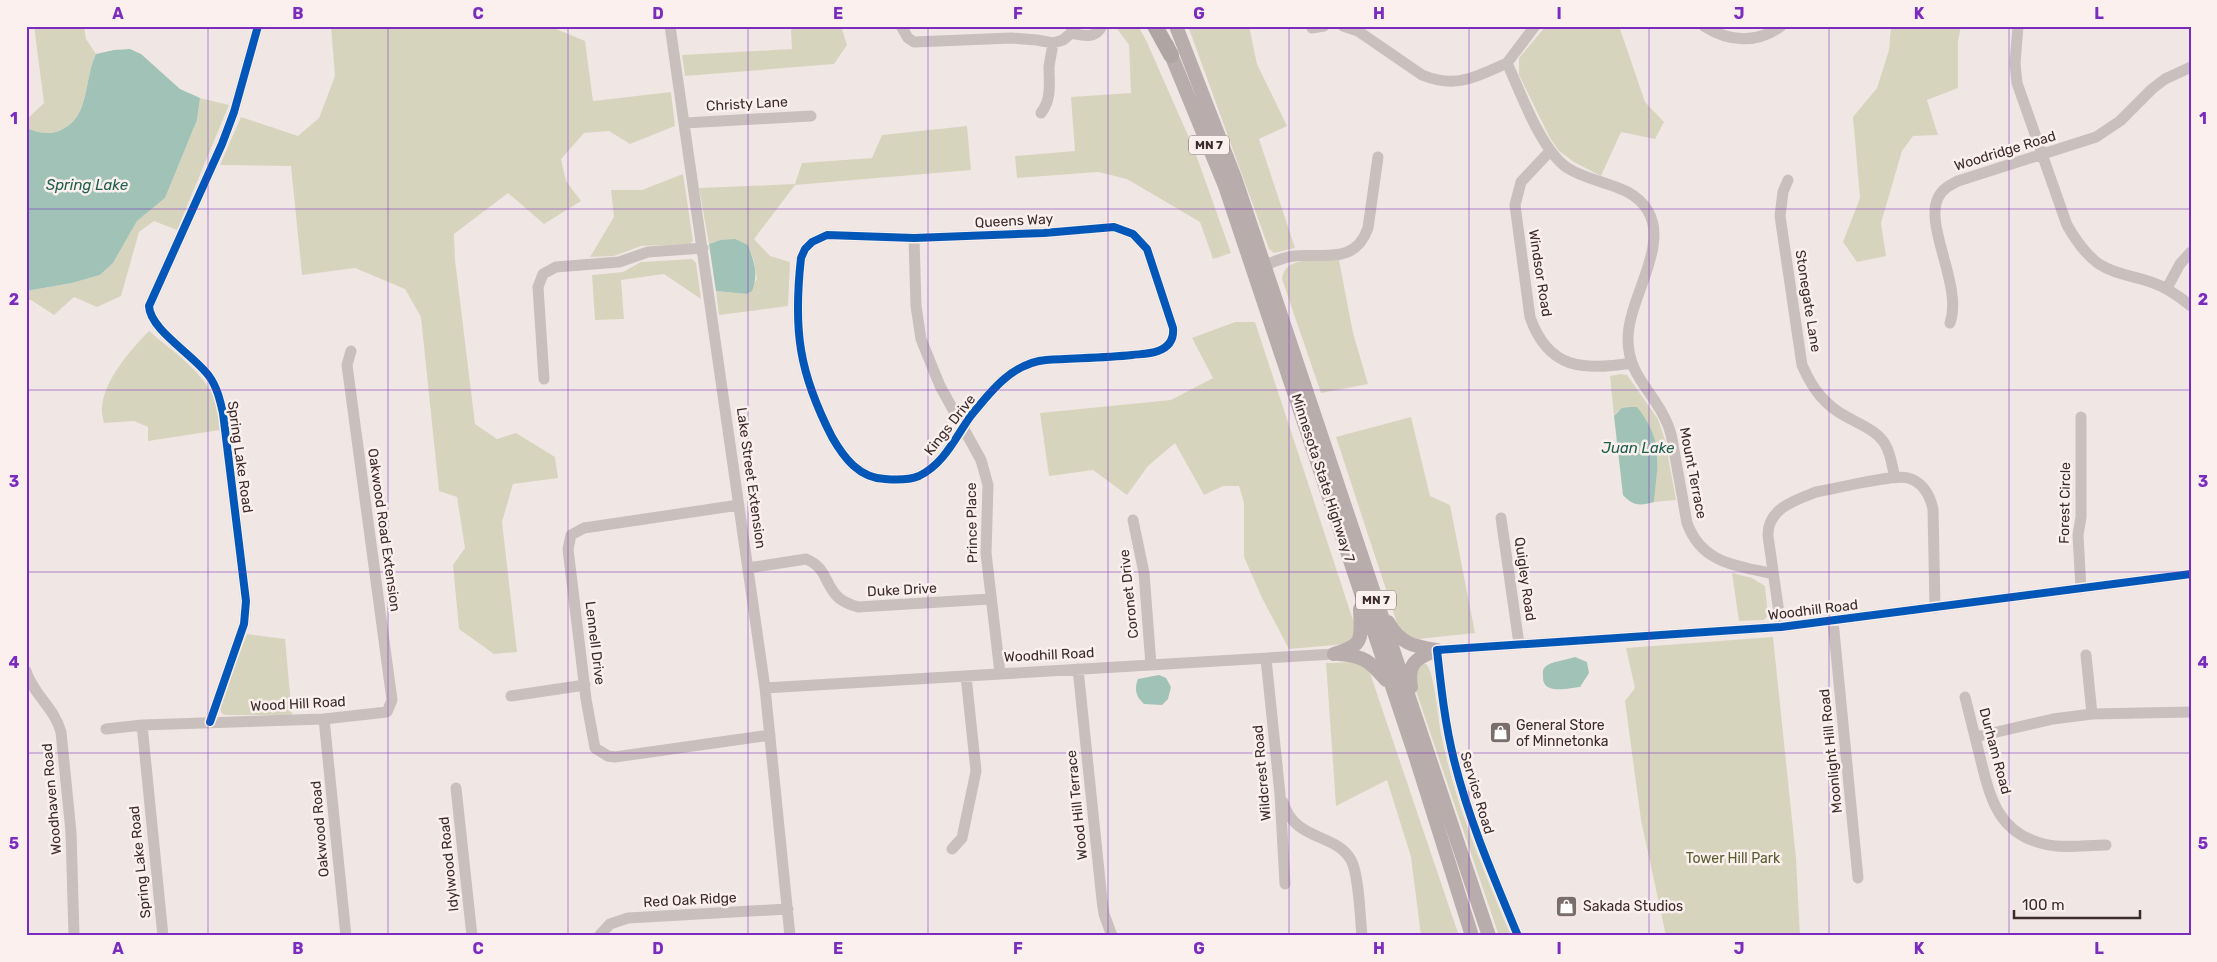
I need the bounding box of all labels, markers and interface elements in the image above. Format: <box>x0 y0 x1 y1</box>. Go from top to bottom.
text: A <box>112 4 124 23</box>
text: B <box>292 4 304 23</box>
text: C <box>472 4 484 23</box>
text: D <box>652 4 664 23</box>
text: E <box>833 4 843 23</box>
text: F <box>1013 4 1023 23</box>
text: G <box>1193 4 1205 23</box>
text: H <box>1373 4 1385 23</box>
text: I <box>1556 4 1562 23</box>
text: J <box>1734 4 1744 23</box>
text: K <box>1914 4 1925 23</box>
text: L <box>2094 4 2104 23</box>
street label: Christy Lane <box>706 93 788 115</box>
text: 1 <box>10 109 18 128</box>
text: 1 <box>2199 109 2207 128</box>
street label: Woodridge Road <box>1952 127 2058 175</box>
road number: MN 7 <box>1189 136 1229 154</box>
water label: Spring Lake <box>46 176 129 194</box>
street label: Queens Way <box>974 210 1054 232</box>
street label: Windsor Road <box>1525 228 1555 318</box>
street label: Stonegate Lane <box>1792 249 1824 353</box>
text: 2 <box>9 290 19 309</box>
text: 2 <box>2198 290 2208 309</box>
street label: Kings Drive <box>921 391 979 459</box>
street label: Minnesota State Highway 7 <box>1288 392 1358 564</box>
street label: Spring Lake Road <box>224 400 256 514</box>
street label: Lake Street Extension <box>733 406 769 550</box>
street label: Mount Terrace <box>1676 426 1710 520</box>
water label: Juan Lake <box>1602 439 1675 457</box>
street label: Oakwood Road Extension <box>364 447 404 613</box>
street label: Forest Circle <box>2056 462 2074 544</box>
text: 3 <box>9 472 19 491</box>
text: 3 <box>2198 472 2208 491</box>
street label: Prince Place <box>963 482 981 564</box>
street label: Quigley Road <box>1511 536 1539 622</box>
street label: Coronet Drive <box>1116 548 1142 639</box>
street label: Duke Drive <box>867 580 938 600</box>
road number: MN 7 <box>1356 590 1396 610</box>
street label: Woodhill Road <box>1767 596 1859 624</box>
street label: Lennell Drive <box>581 600 609 686</box>
street label: Woodhill Road <box>1003 644 1095 666</box>
text: 4 <box>9 653 20 672</box>
text: 4 <box>2198 653 2209 672</box>
street label: Moonlight Hill Road <box>1816 688 1846 814</box>
street label: Wood Hill Road <box>250 693 346 715</box>
street label: Durham Road <box>1975 706 2015 796</box>
place label: General Store of Minnetonka <box>1516 717 1609 750</box>
shop icon: General Store of Minnetonka <box>1488 721 1512 745</box>
street label: Wildcrest Road <box>1249 724 1275 822</box>
street label: Woodhaven Road <box>39 743 65 855</box>
street label: Wood Hill Terrace <box>1063 749 1091 861</box>
street label: Service Road <box>1456 750 1498 836</box>
street label: Oakwood Road <box>307 780 333 878</box>
street label: Spring Lake Road <box>126 805 154 919</box>
street label: Idylwood Road <box>436 816 462 912</box>
text: 5 <box>9 834 19 853</box>
text: 5 <box>2198 834 2208 853</box>
park label: Tower Hill Park <box>1686 850 1781 867</box>
scale bar <box>2014 887 2141 919</box>
street label: Red Oak Ridge <box>643 889 737 911</box>
shop icon: Sakada Studios <box>1555 894 1579 918</box>
text: 100 m <box>2022 896 2064 914</box>
place label: Sakada Studios <box>1583 898 1683 915</box>
text: A <box>112 939 124 958</box>
text: B <box>292 939 304 958</box>
text: C <box>472 939 484 958</box>
text: D <box>652 939 664 958</box>
text: E <box>833 939 843 958</box>
text: F <box>1013 939 1023 958</box>
text: G <box>1193 939 1205 958</box>
text: H <box>1373 939 1385 958</box>
text: I <box>1556 939 1562 958</box>
text: J <box>1734 939 1744 958</box>
text: K <box>1914 939 1925 958</box>
text: L <box>2094 939 2104 958</box>

